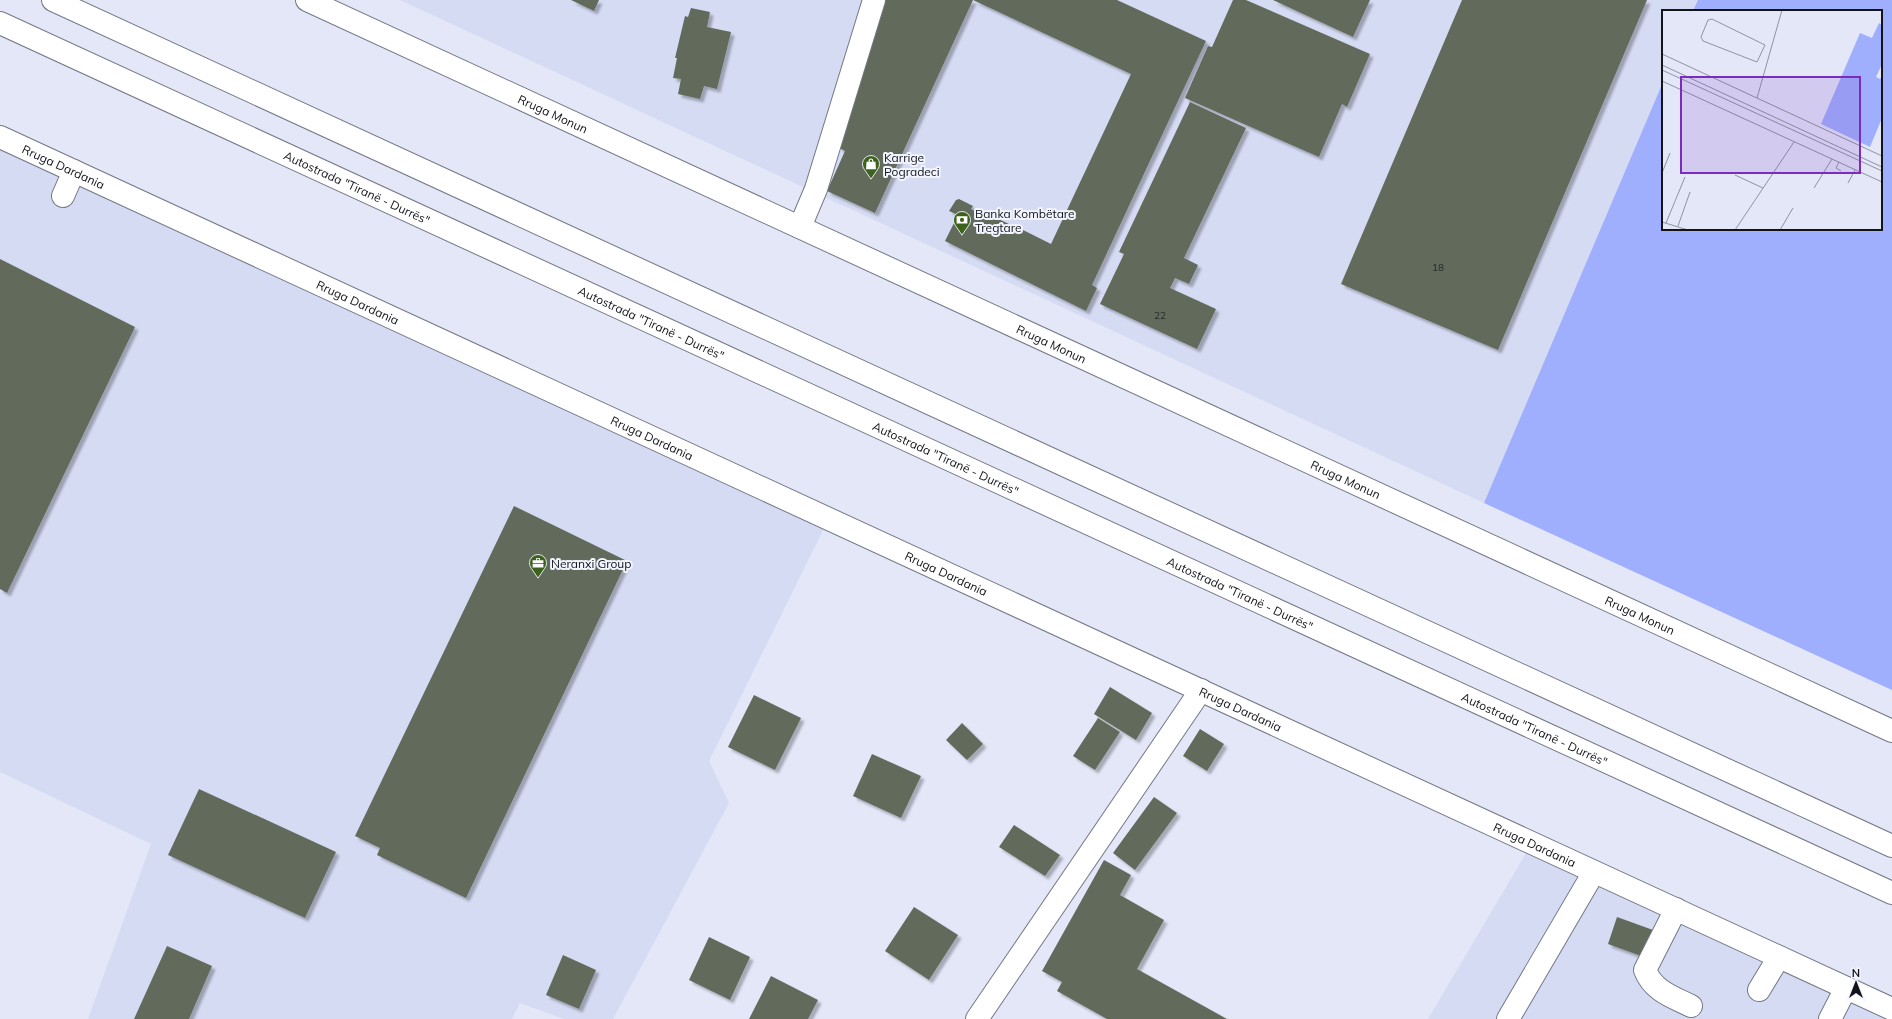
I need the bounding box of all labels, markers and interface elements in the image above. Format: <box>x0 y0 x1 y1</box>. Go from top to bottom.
inset map <box>1662 10 1882 230</box>
street label: Rruga Monun <box>516 91 590 136</box>
street label: Rruga Dardania <box>20 141 107 192</box>
street label: Autostrada "Tiranë - Durrës" <box>282 147 432 227</box>
place label: Karrige Pogradeci <box>884 150 940 179</box>
shop icon: Karrige Pogradeci <box>861 154 881 179</box>
place label: Banka Kombëtare Tregtare <box>975 206 1075 235</box>
bank icon: Banka Kombëtare Tregtare <box>952 210 972 235</box>
house number: 18 <box>1432 261 1444 274</box>
street label: Rruga Dardania <box>314 276 401 327</box>
street label: Autostrada "Tiranë - Durrës" <box>576 283 727 363</box>
house number: 22 <box>1154 309 1166 322</box>
street label: Rruga Monun <box>1014 321 1089 366</box>
street label: Rruga Dardania <box>608 412 696 463</box>
street label: Autostrada "Tiranë - Durrës" <box>870 418 1021 498</box>
street label: Rruga Monun <box>1308 457 1383 502</box>
street label: Rruga Dardania <box>903 548 990 599</box>
office icon: Neranxi Group <box>528 553 548 578</box>
street label: Autostrada "Tiranë - Durrës" <box>1165 553 1316 633</box>
place label: Neranxi Group <box>551 556 631 571</box>
street label: Rruga Monun <box>1603 592 1677 637</box>
street label: Rruga Dardania <box>1197 683 1284 734</box>
street label: Autostrada "Tiranë - Durrës" <box>1459 689 1610 769</box>
street label: Rruga Dardania <box>1491 819 1578 870</box>
north arrow <box>1836 963 1876 1003</box>
text: N <box>1852 966 1860 980</box>

